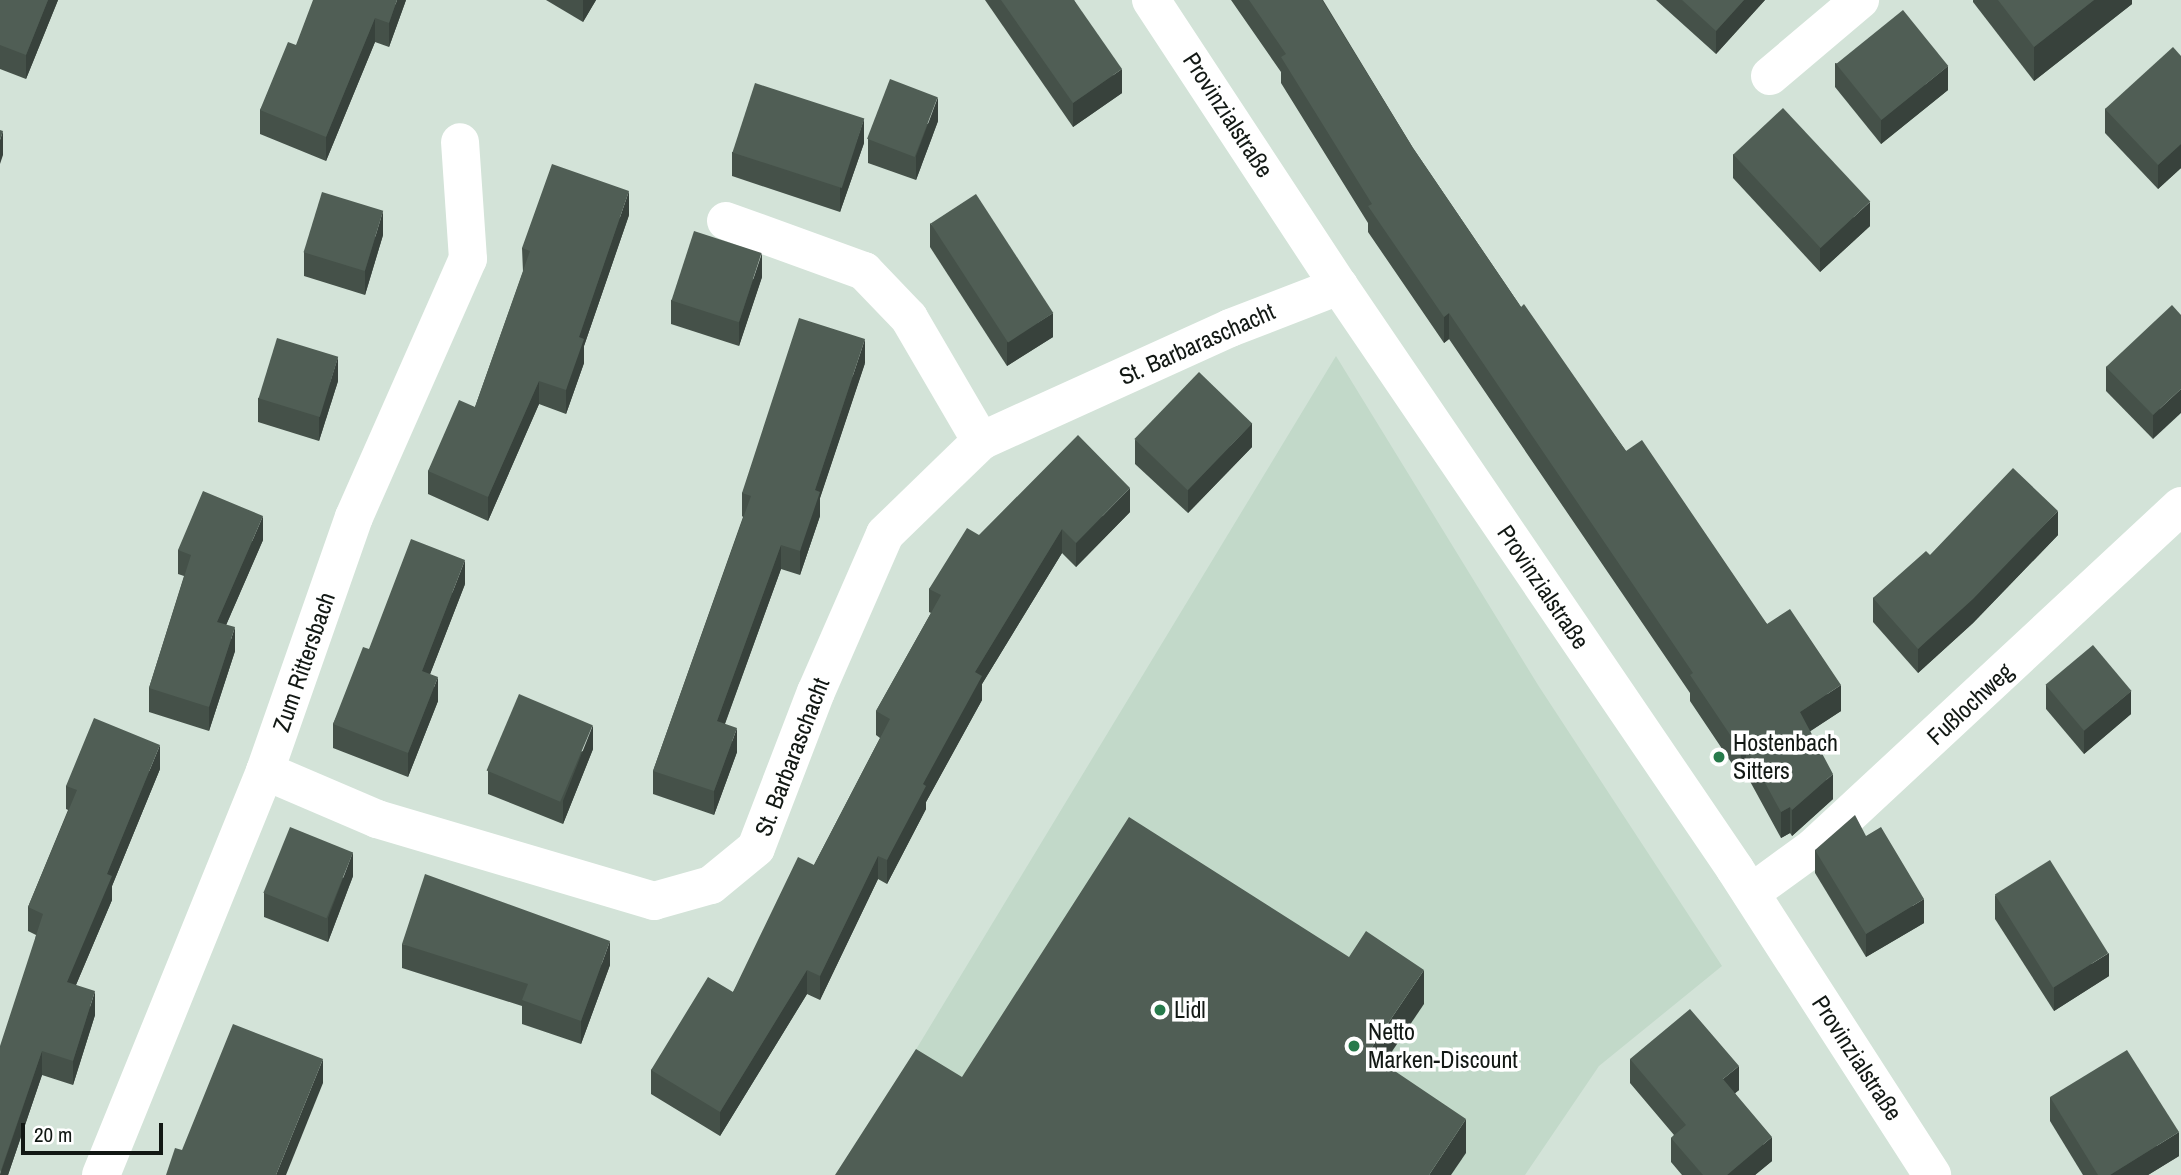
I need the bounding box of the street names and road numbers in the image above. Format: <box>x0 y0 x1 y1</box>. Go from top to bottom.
street label: Provinzialstraße <box>1177 47 1279 183</box>
street label: St. Barbaraschacht <box>1115 297 1279 391</box>
street label: Provinzialstraße <box>1491 520 1595 654</box>
street label: Zum Rittersbach <box>267 589 341 735</box>
street label: Fußlochweg <box>1921 657 2019 751</box>
street label: St. Barbaraschacht <box>749 674 835 840</box>
street label: Provinzialstraße <box>1806 990 1908 1126</box>

